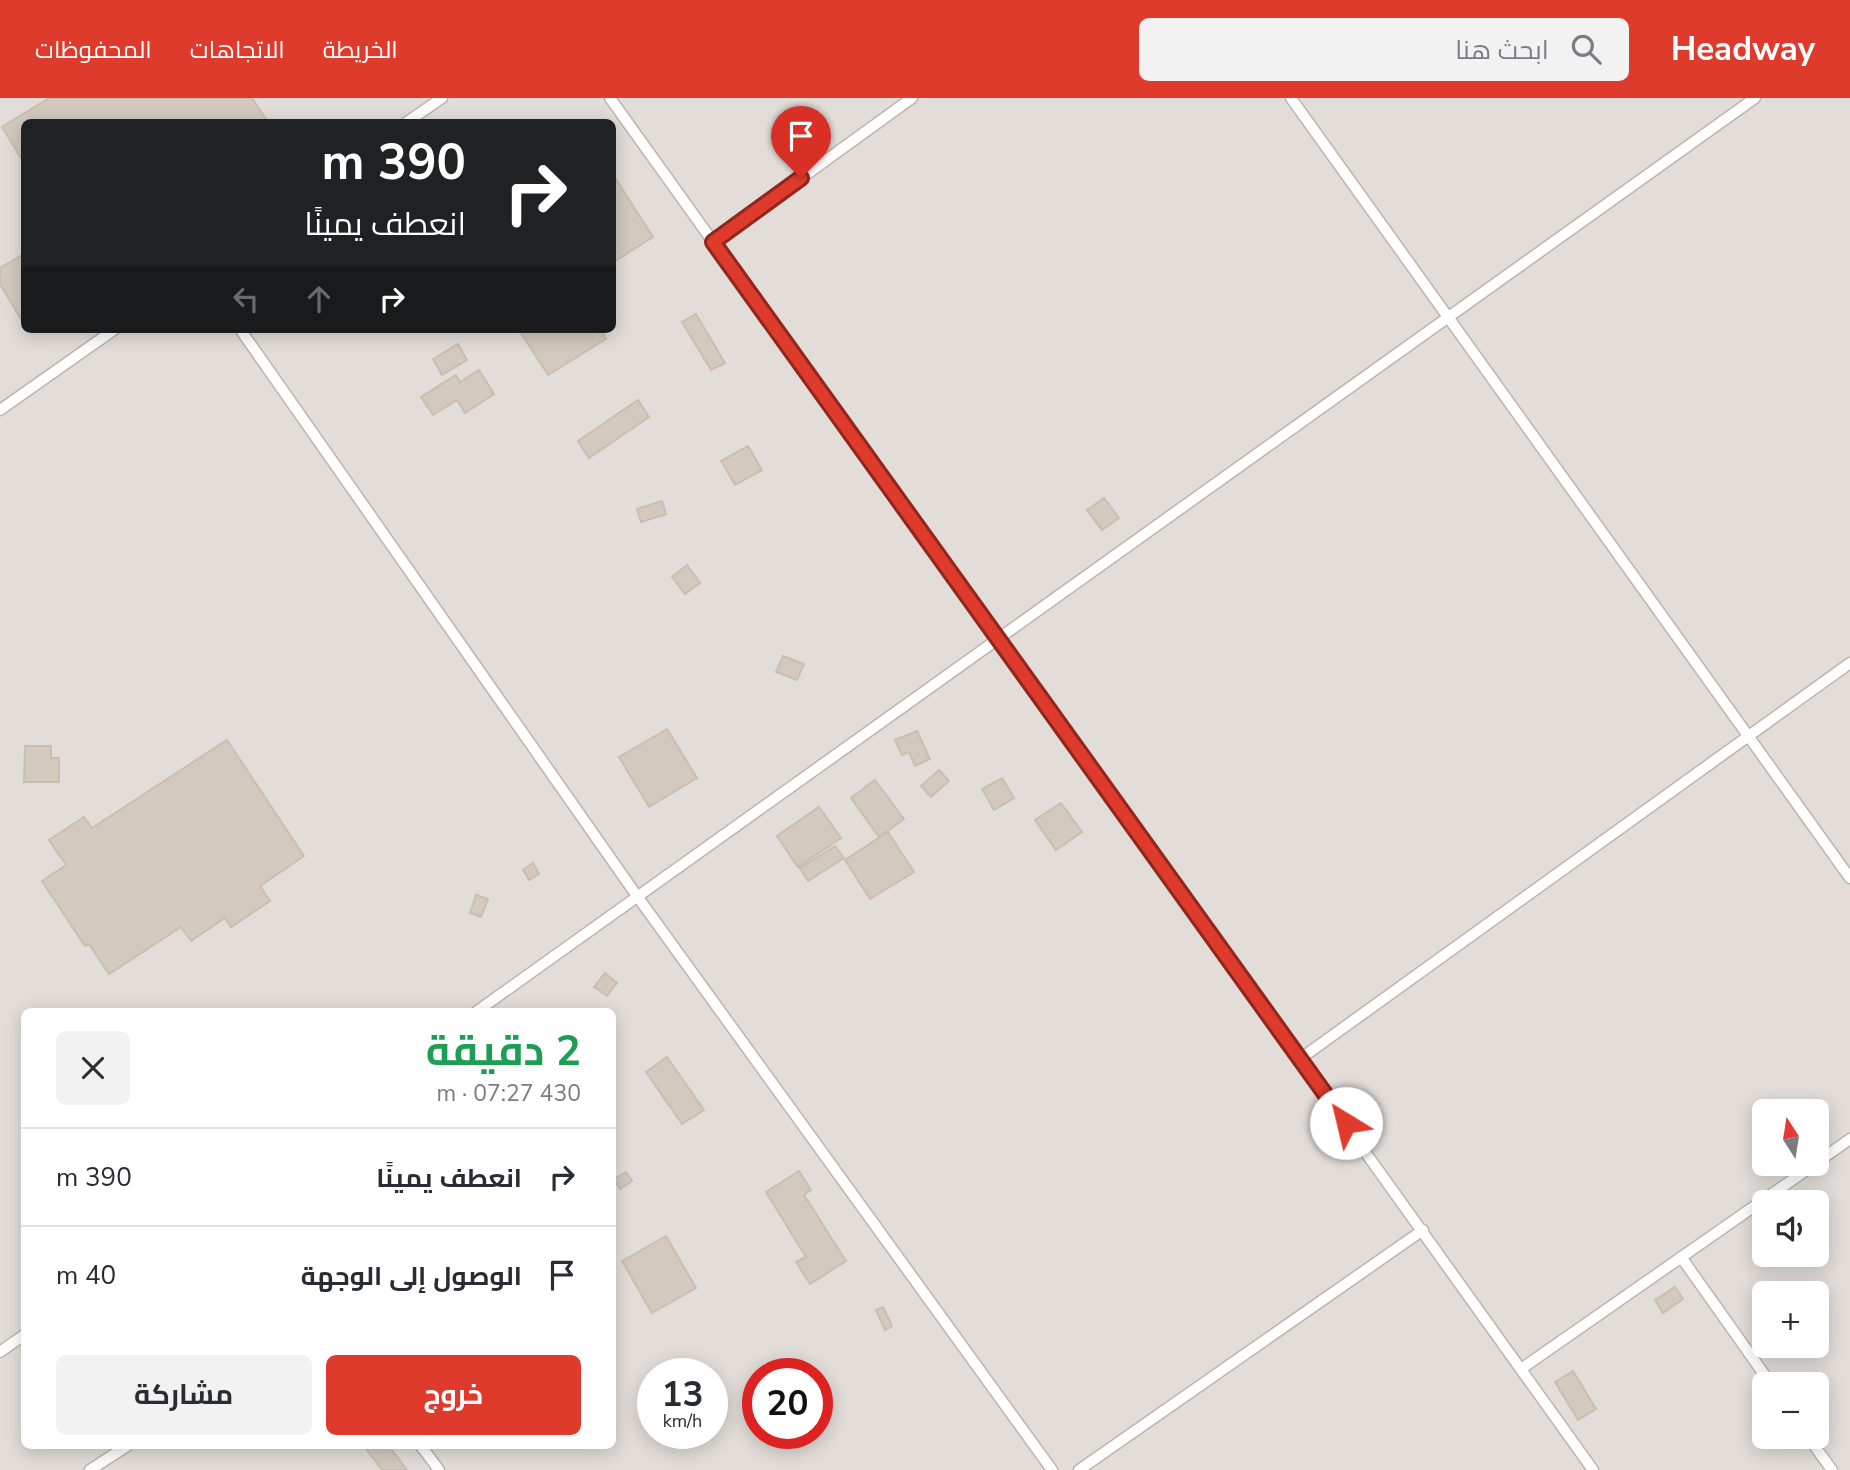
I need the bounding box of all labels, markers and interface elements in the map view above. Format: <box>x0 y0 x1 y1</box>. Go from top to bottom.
search box <box>1139 18 1629 81</box>
text: Headway <box>1671 27 1815 72</box>
icon: search <box>1567 30 1605 68</box>
text: ابحث هنا <box>1455 33 1549 68</box>
text: المحفوظات <box>35 34 152 66</box>
text: الاتجاهات <box>190 34 285 66</box>
text: الخريطة <box>323 34 398 66</box>
pin <box>771 106 831 178</box>
icon: arrive <box>782 117 820 155</box>
text: 390 m <box>322 129 466 196</box>
icon: right <box>490 147 581 238</box>
text: انعطف يمينًا <box>304 203 466 246</box>
icon: left <box>227 280 265 318</box>
icon: ahead <box>300 280 338 318</box>
icon: right <box>373 280 411 318</box>
text: 2 دقيقة <box>426 1023 581 1080</box>
button: close <box>56 1031 130 1105</box>
text: 430 m · 07:27 <box>436 1078 581 1109</box>
position arrow <box>1309 1086 1383 1160</box>
north arrow <box>1752 1099 1829 1176</box>
map controls <box>1752 1099 1829 1449</box>
icon: right <box>543 1158 581 1196</box>
text: 390 m <box>56 1160 132 1195</box>
text: انعطف يمينًا <box>376 1161 522 1196</box>
button: sound <box>1752 1190 1829 1267</box>
icon: arrive <box>543 1256 581 1294</box>
text: 40 m <box>56 1258 116 1293</box>
text: الوصول إلى الوجهة <box>301 1259 522 1294</box>
button: + <box>1752 1281 1829 1358</box>
button: مشاركة <box>56 1355 312 1435</box>
button: خروج <box>326 1355 581 1435</box>
speed limit sign: 20 <box>742 1358 833 1449</box>
text: 13 <box>661 1371 704 1418</box>
button: − <box>1752 1372 1829 1449</box>
text: km/h <box>663 1409 702 1433</box>

